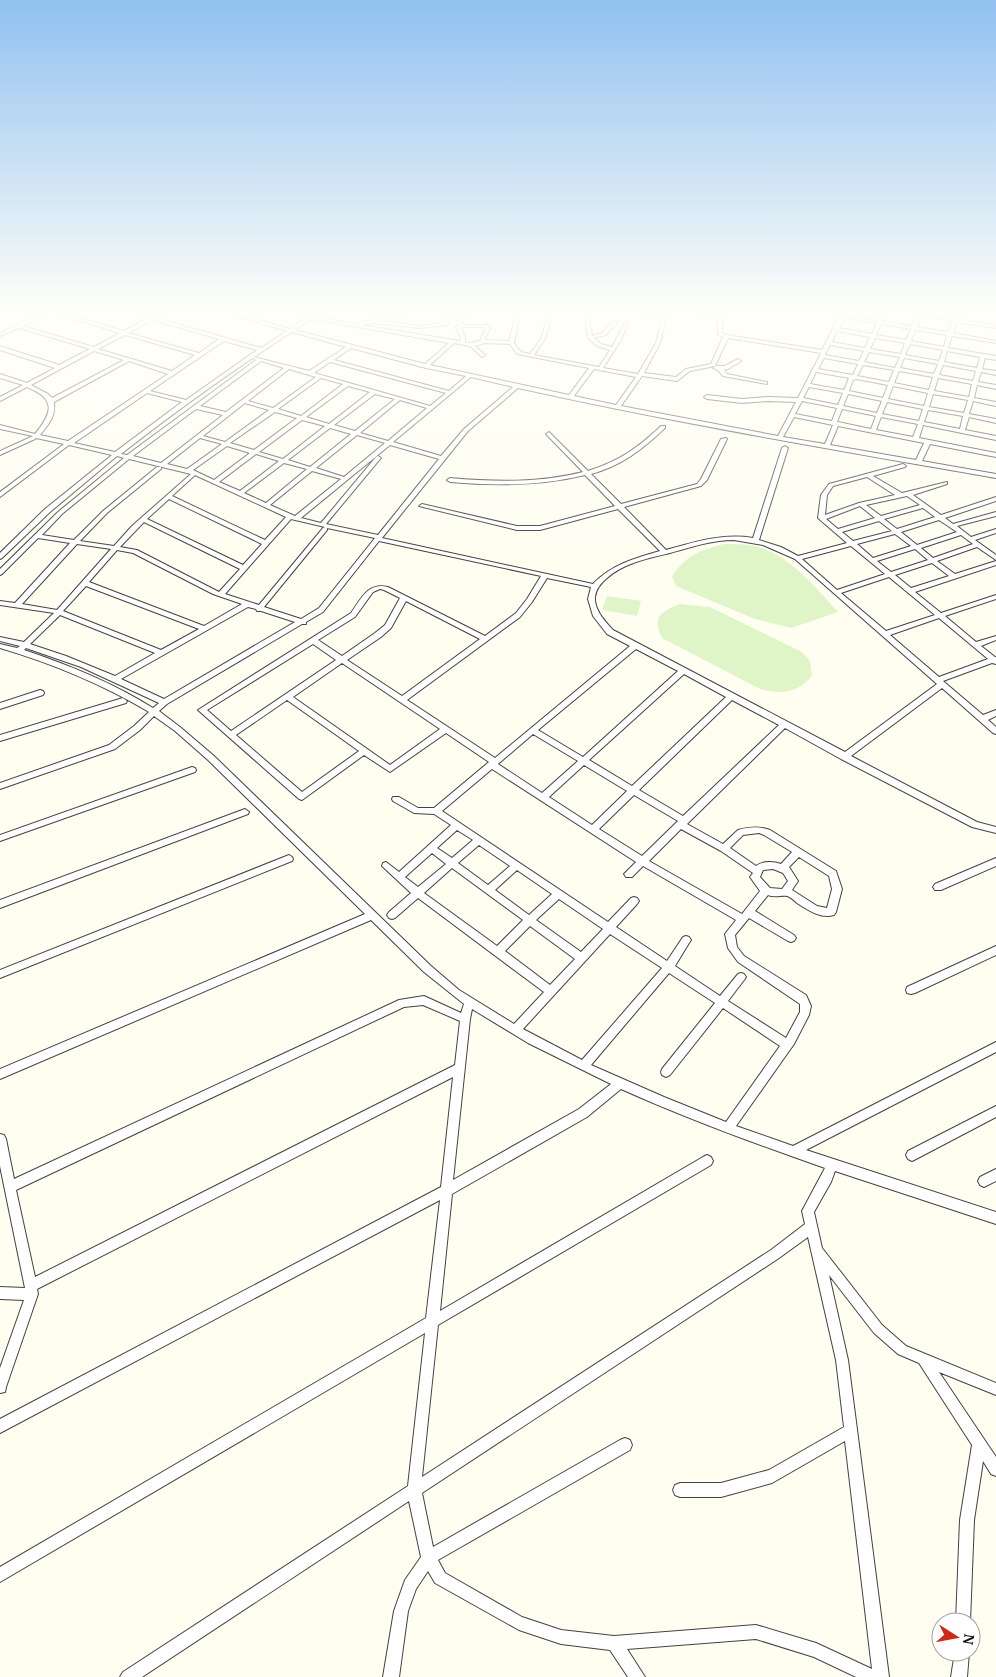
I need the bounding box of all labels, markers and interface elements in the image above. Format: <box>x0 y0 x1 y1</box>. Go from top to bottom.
north arrow <box>931 1612 981 1662</box>
text: N <box>959 1633 980 1647</box>

